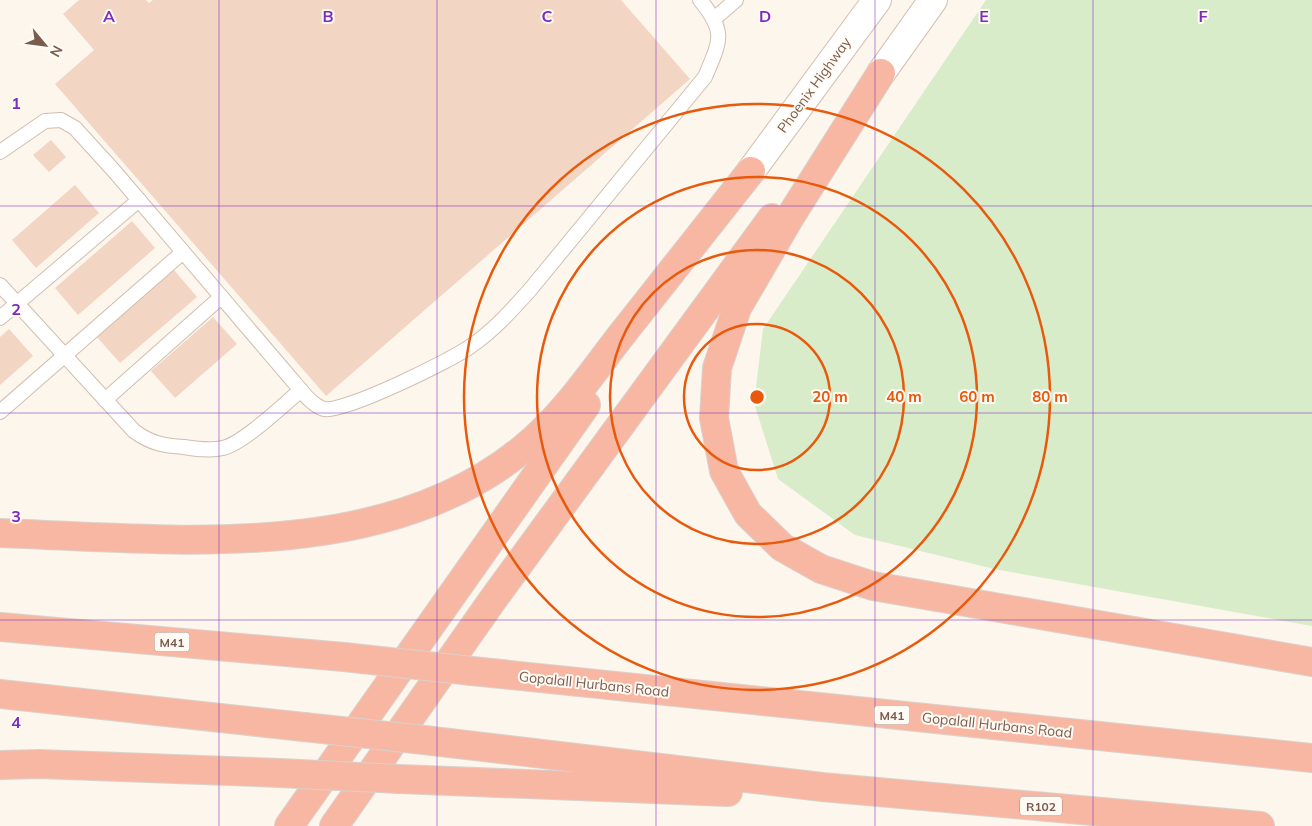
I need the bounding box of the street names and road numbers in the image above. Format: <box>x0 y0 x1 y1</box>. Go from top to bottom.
street label: Phoenix Highway <box>773 33 855 136</box>
road number: M41 <box>154 632 190 652</box>
street label: Gopalall Hurbans Road <box>518 667 670 701</box>
road number: M41 <box>874 706 910 724</box>
street label: Gopalall Hurbans Road <box>921 708 1073 742</box>
road number: R102 <box>1020 796 1062 816</box>

